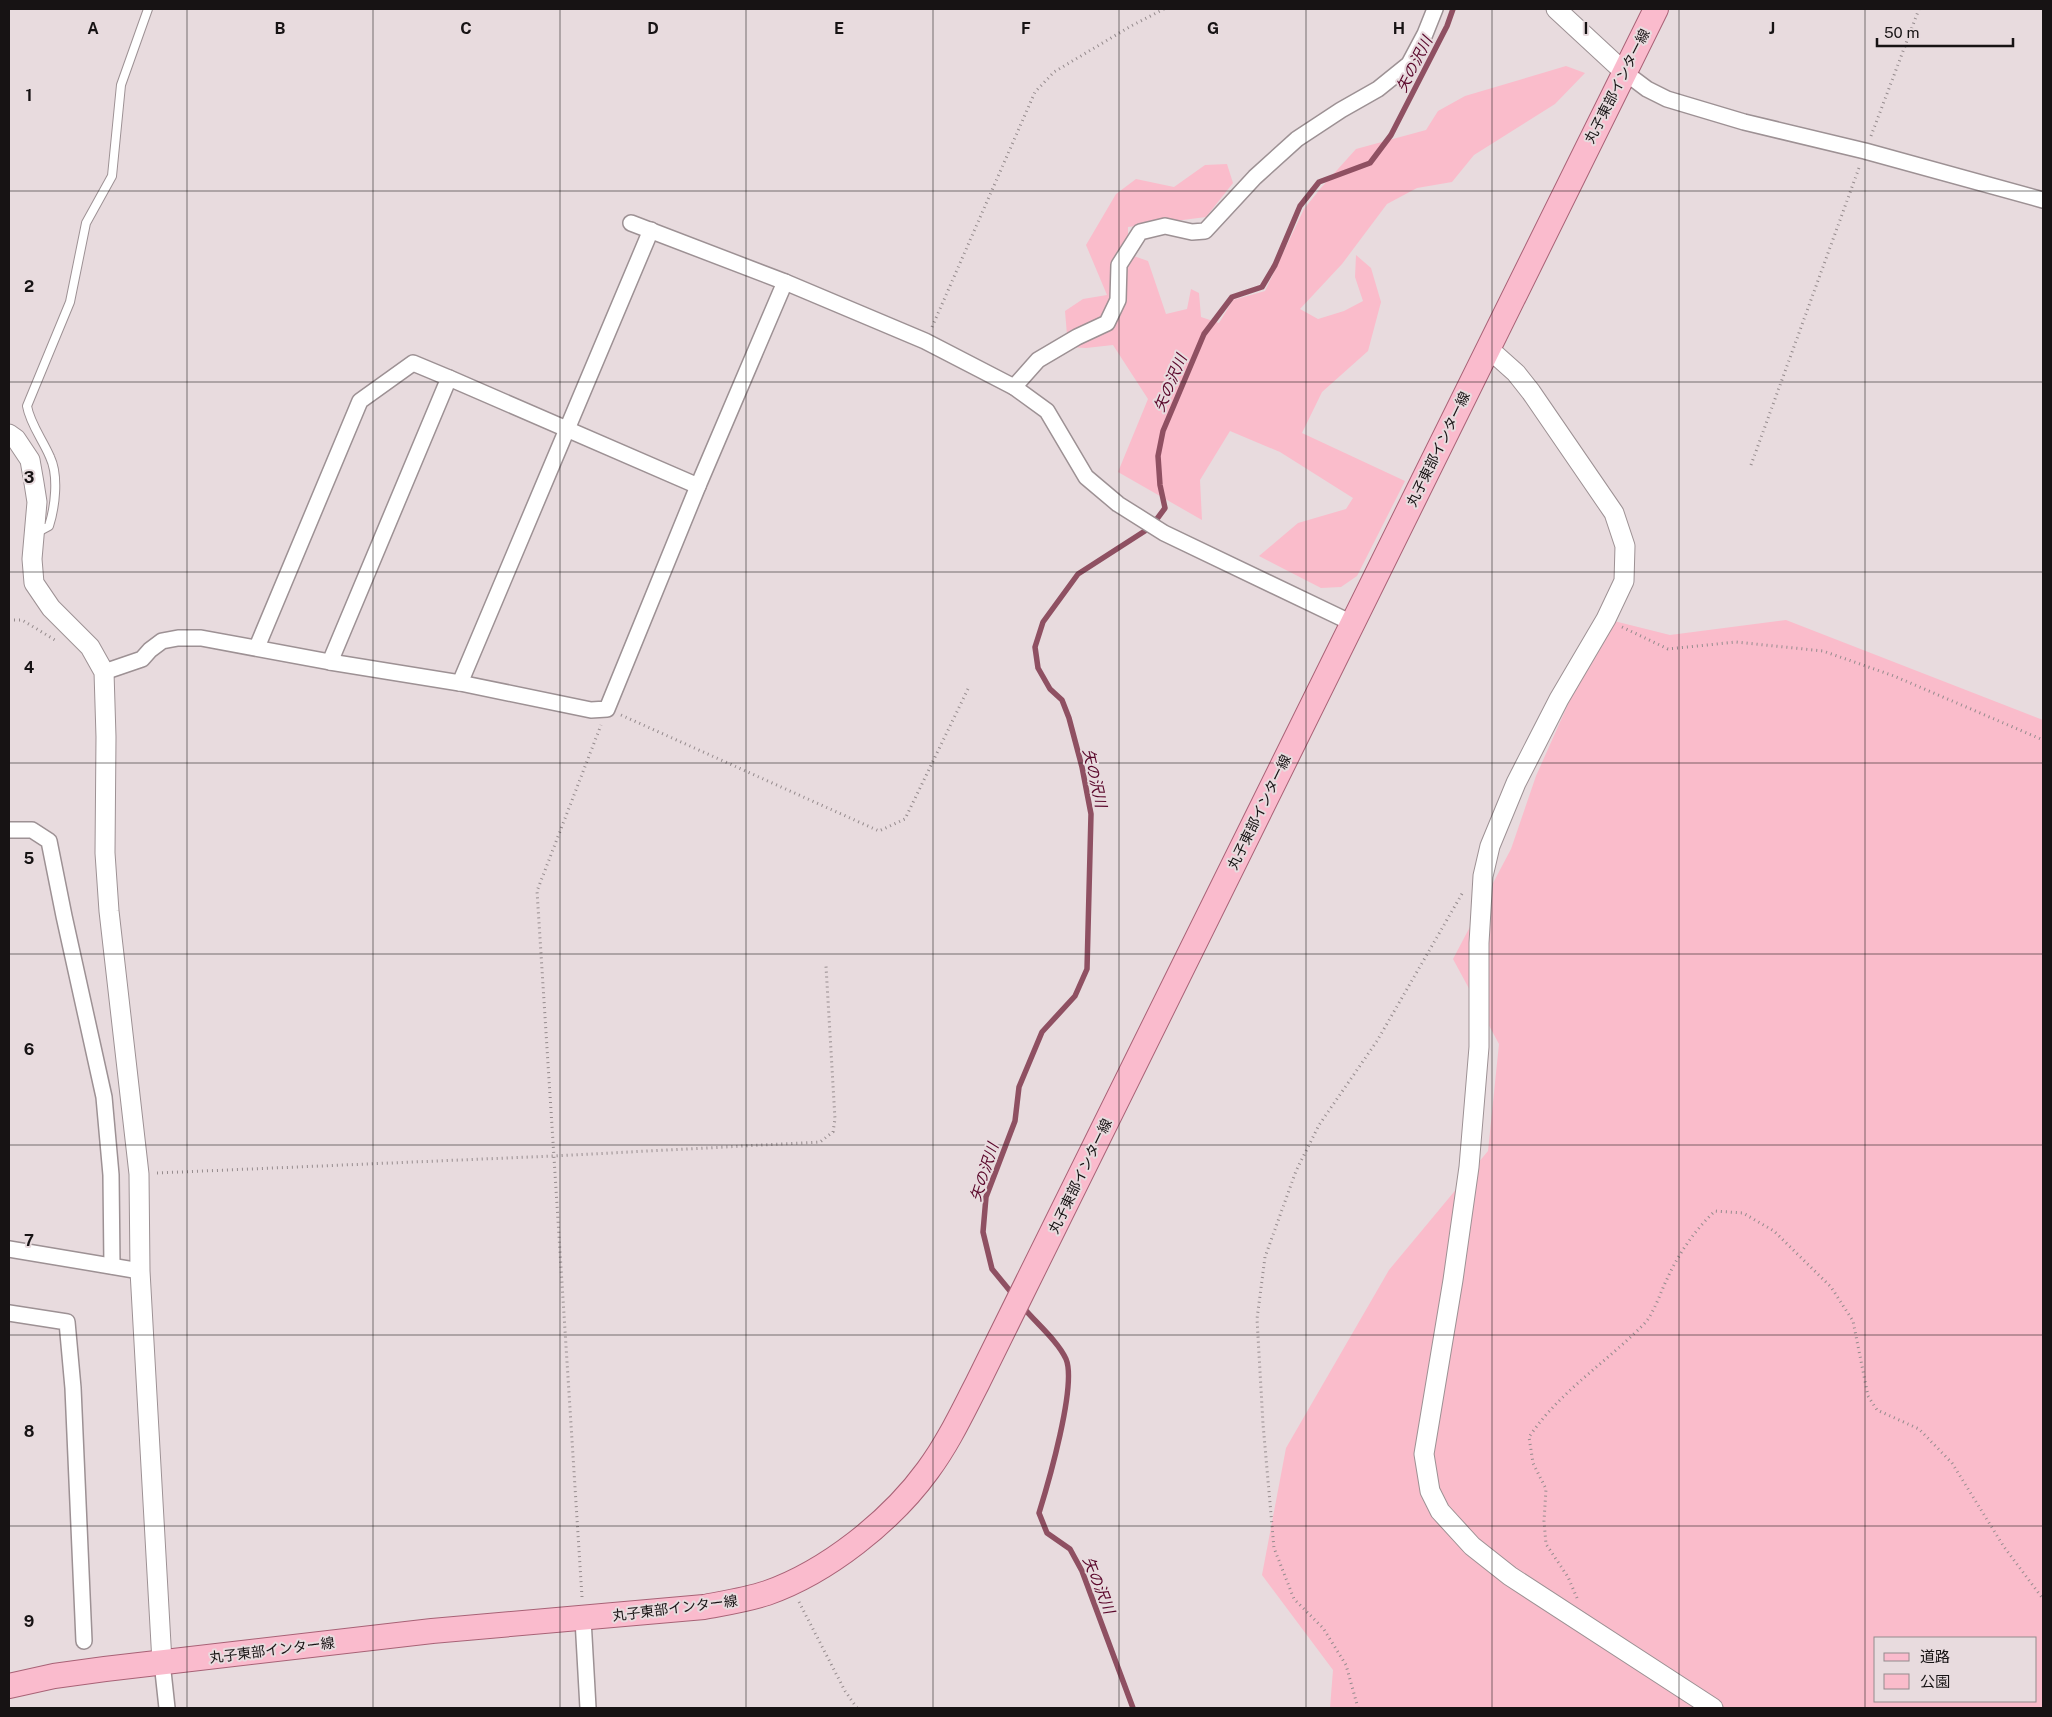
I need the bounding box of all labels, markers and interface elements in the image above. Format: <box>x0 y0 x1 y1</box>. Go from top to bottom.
scale bar <box>1877 15 2013 47</box>
text: A <box>87 19 99 38</box>
text: B <box>275 19 286 38</box>
text: C <box>460 19 472 38</box>
text: D <box>647 19 659 38</box>
text: E <box>834 19 844 38</box>
text: F <box>1021 19 1031 38</box>
text: G <box>1207 19 1219 38</box>
text: H <box>1393 19 1405 38</box>
text: I <box>1584 19 1588 38</box>
text: J <box>1769 19 1775 38</box>
text: 50 m <box>1884 24 1919 41</box>
street label: 丸子東部インター線 <box>1581 26 1653 146</box>
water label: 矢の沢川 <box>1393 32 1436 95</box>
text: 1 <box>26 86 32 105</box>
text: 2 <box>24 277 34 296</box>
water label: 矢の沢川 <box>1150 350 1190 414</box>
street label: 丸子東部インター線 <box>1403 389 1473 509</box>
text: 3 <box>24 468 34 487</box>
text: 4 <box>24 658 35 677</box>
water label: 矢の沢川 <box>1080 747 1110 811</box>
street label: 丸子東部インター線 <box>1224 752 1294 872</box>
text: 5 <box>24 849 35 868</box>
text: 6 <box>24 1040 34 1059</box>
street label: 丸子東部インター線 <box>1045 1116 1115 1236</box>
water label: 矢の沢川 <box>967 1139 1002 1203</box>
text: 7 <box>24 1231 34 1250</box>
text: 8 <box>24 1422 35 1441</box>
water label: 矢の沢川 <box>1080 1554 1119 1618</box>
street label: 丸子東部インター線 <box>611 1592 739 1624</box>
text: 9 <box>24 1612 34 1631</box>
street label: 丸子東部インター線 <box>208 1634 336 1666</box>
legend <box>1874 1637 2037 1702</box>
text: 道路 <box>1920 1648 1950 1665</box>
text: 公園 <box>1920 1673 1950 1690</box>

